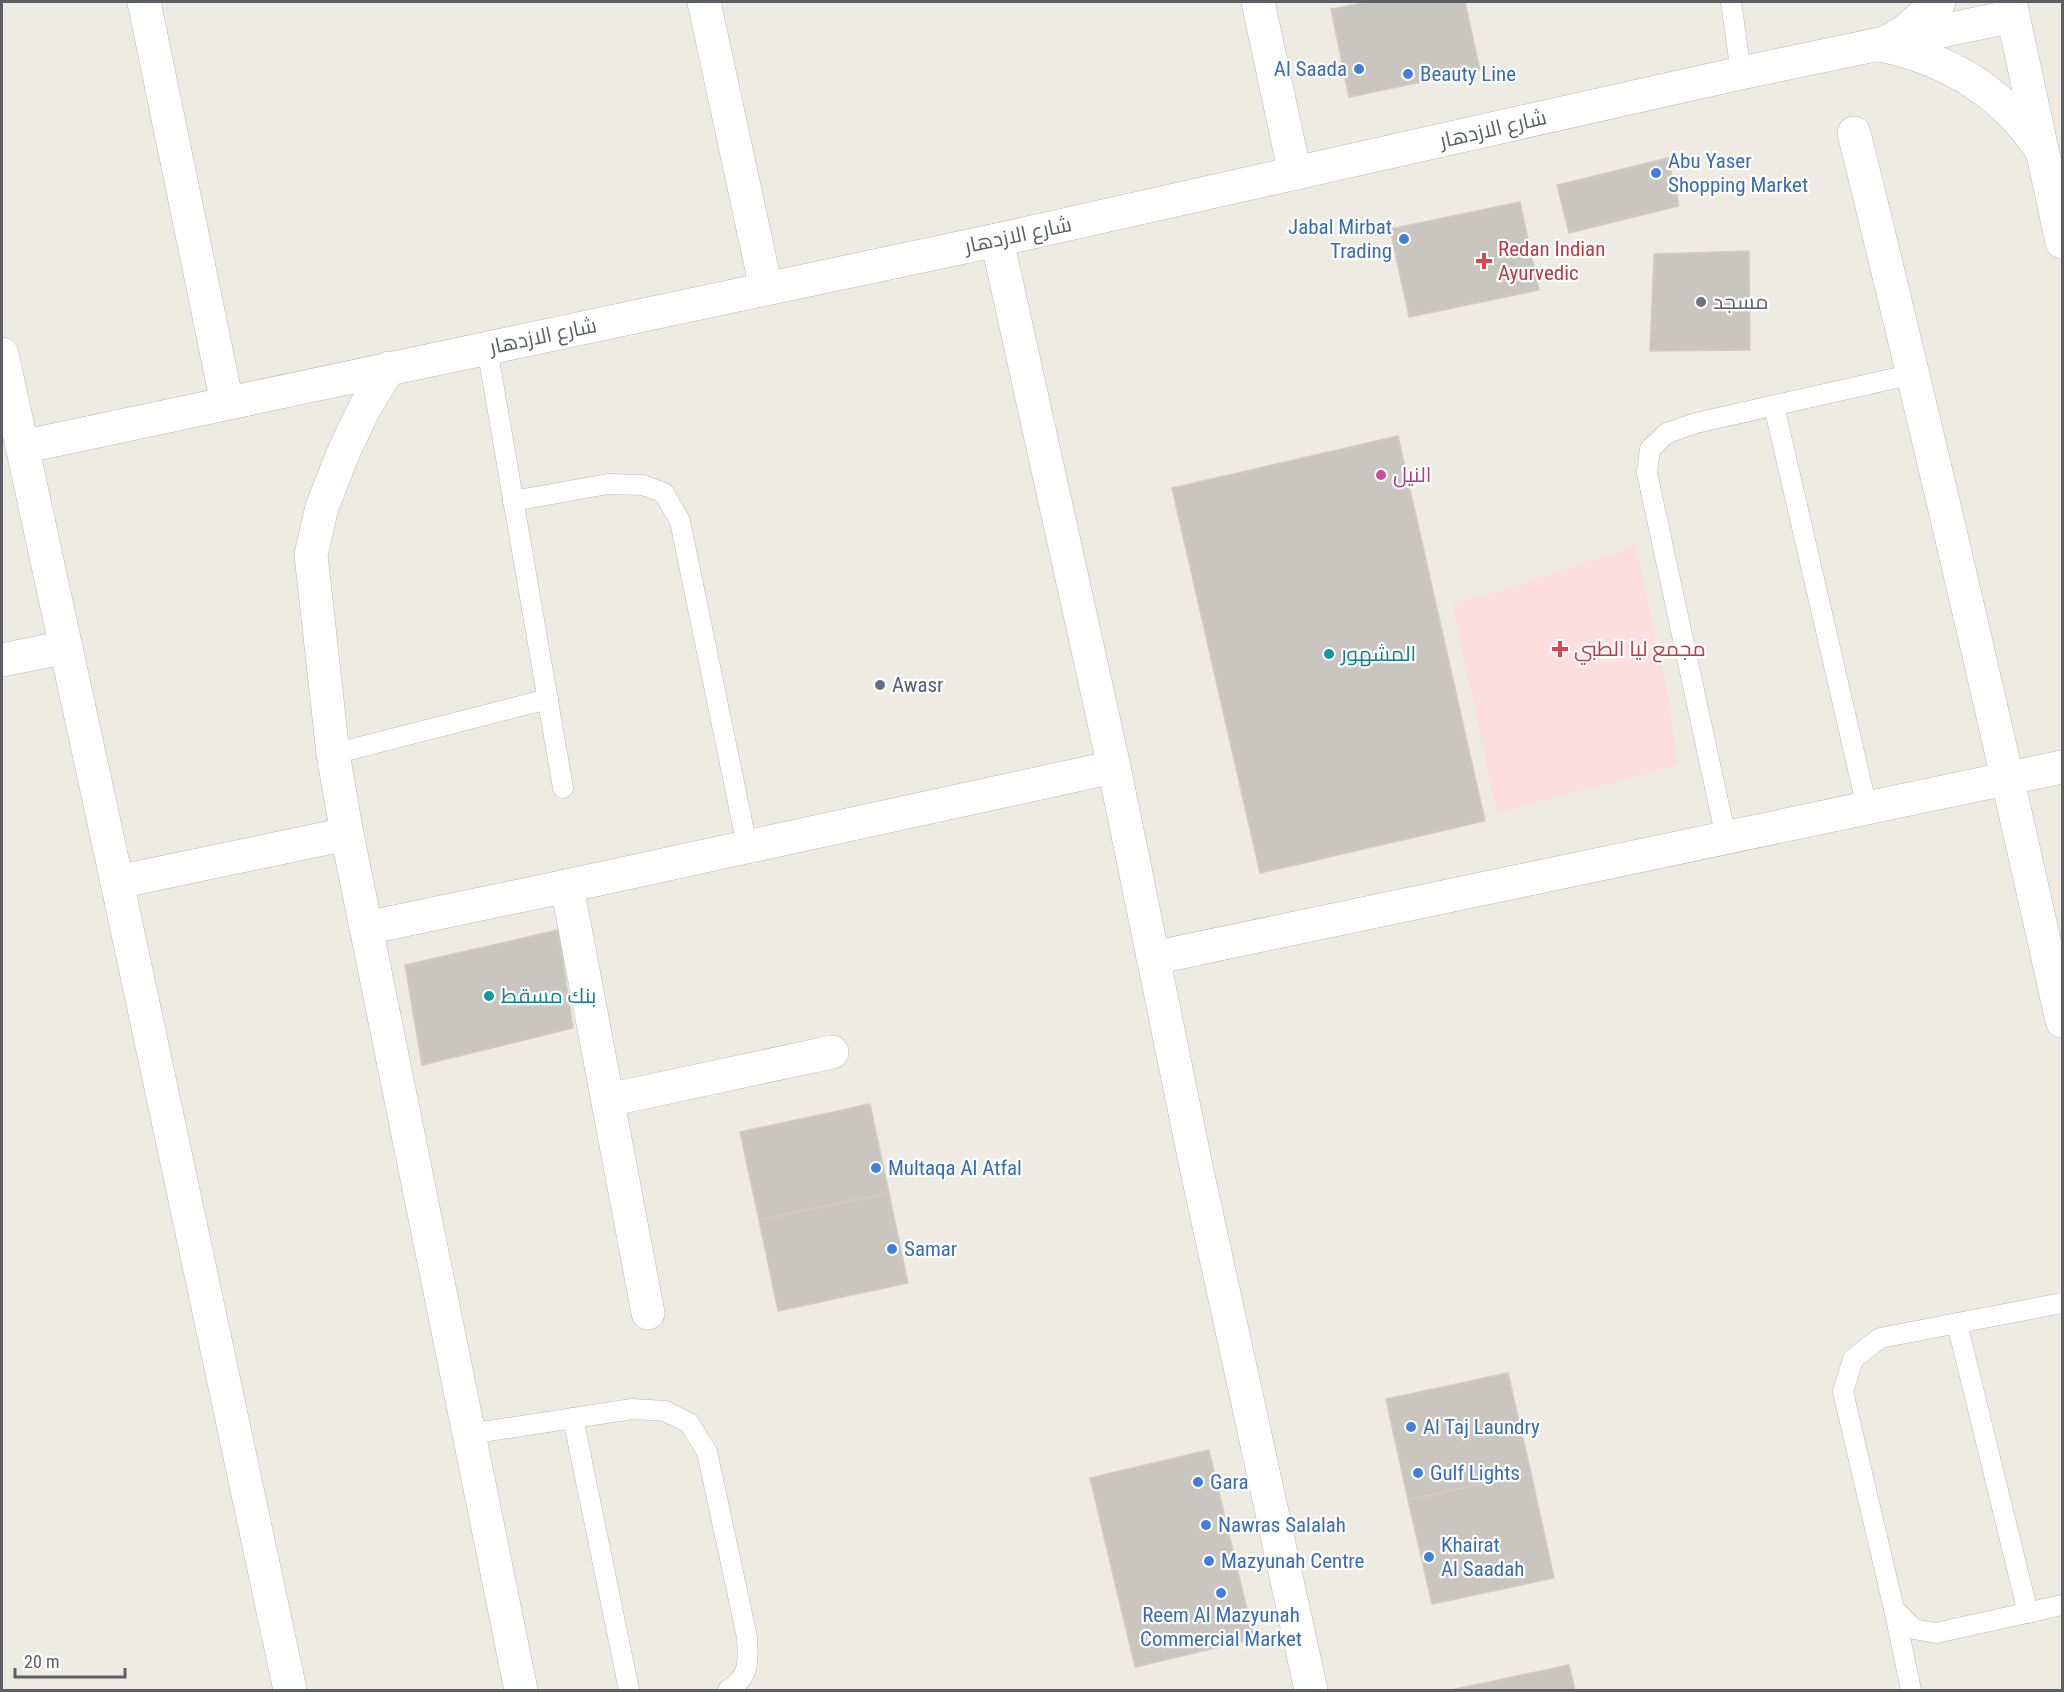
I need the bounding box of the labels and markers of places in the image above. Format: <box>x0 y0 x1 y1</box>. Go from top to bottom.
place label: Al Saada <box>1274 57 1347 81</box>
marker: Al Saada <box>1352 62 1366 76</box>
place label: Beauty Line <box>1420 62 1516 86</box>
marker: Beauty Line <box>1401 67 1415 81</box>
place label: Abu Yaser Shopping Market <box>1668 149 1808 197</box>
marker: Abu Yaser Shopping Market <box>1649 166 1663 180</box>
place label: Jabal Mirbat Trading <box>1288 215 1392 263</box>
marker: Jabal Mirbat Trading <box>1397 232 1411 246</box>
place label: Redan Indian Ayurvedic <box>1498 237 1605 285</box>
marker: Redan Indian Ayurvedic <box>1475 252 1493 270</box>
place label: مسجد <box>1713 290 1768 314</box>
marker: مسجد <box>1694 295 1708 309</box>
place label: النيل <box>1393 463 1431 488</box>
marker: النيل <box>1374 468 1388 482</box>
place label: مجمع ليا الطبي <box>1574 637 1706 665</box>
marker: مجمع ليا الطبي <box>1551 640 1569 658</box>
place label: المشهور <box>1340 642 1416 667</box>
marker: المشهور <box>1322 647 1336 661</box>
place label: Awasr <box>892 673 943 697</box>
marker: Awasr <box>873 678 887 692</box>
place label: بنك مسقط <box>501 984 596 1008</box>
marker: بنك مسقط <box>482 989 496 1003</box>
place label: Multaqa Al Atfal <box>888 1156 1022 1180</box>
marker: Multaqa Al Atfal <box>869 1161 883 1175</box>
place label: Samar <box>904 1237 957 1261</box>
marker: Samar <box>885 1242 899 1256</box>
place label: Al Taj Laundry <box>1423 1415 1540 1439</box>
marker: Al Taj Laundry <box>1404 1420 1418 1434</box>
place label: Gulf Lights <box>1430 1461 1520 1485</box>
marker: Gulf Lights <box>1411 1466 1425 1480</box>
place label: Gara <box>1210 1470 1249 1494</box>
marker: Gara <box>1191 1475 1205 1489</box>
place label: Nawras Salalah <box>1218 1513 1346 1537</box>
marker: Nawras Salalah <box>1199 1518 1213 1532</box>
place label: Khairat Al Saadah <box>1441 1533 1524 1581</box>
place label: Mazyunah Centre <box>1221 1549 1365 1573</box>
marker: Khairat Al Saadah <box>1422 1550 1436 1564</box>
marker: Mazyunah Centre <box>1202 1554 1216 1568</box>
marker: Reem Al Mazyunah Commercial Market <box>1214 1586 1228 1600</box>
place label: Reem Al Mazyunah Commercial Market <box>1140 1603 1302 1651</box>

